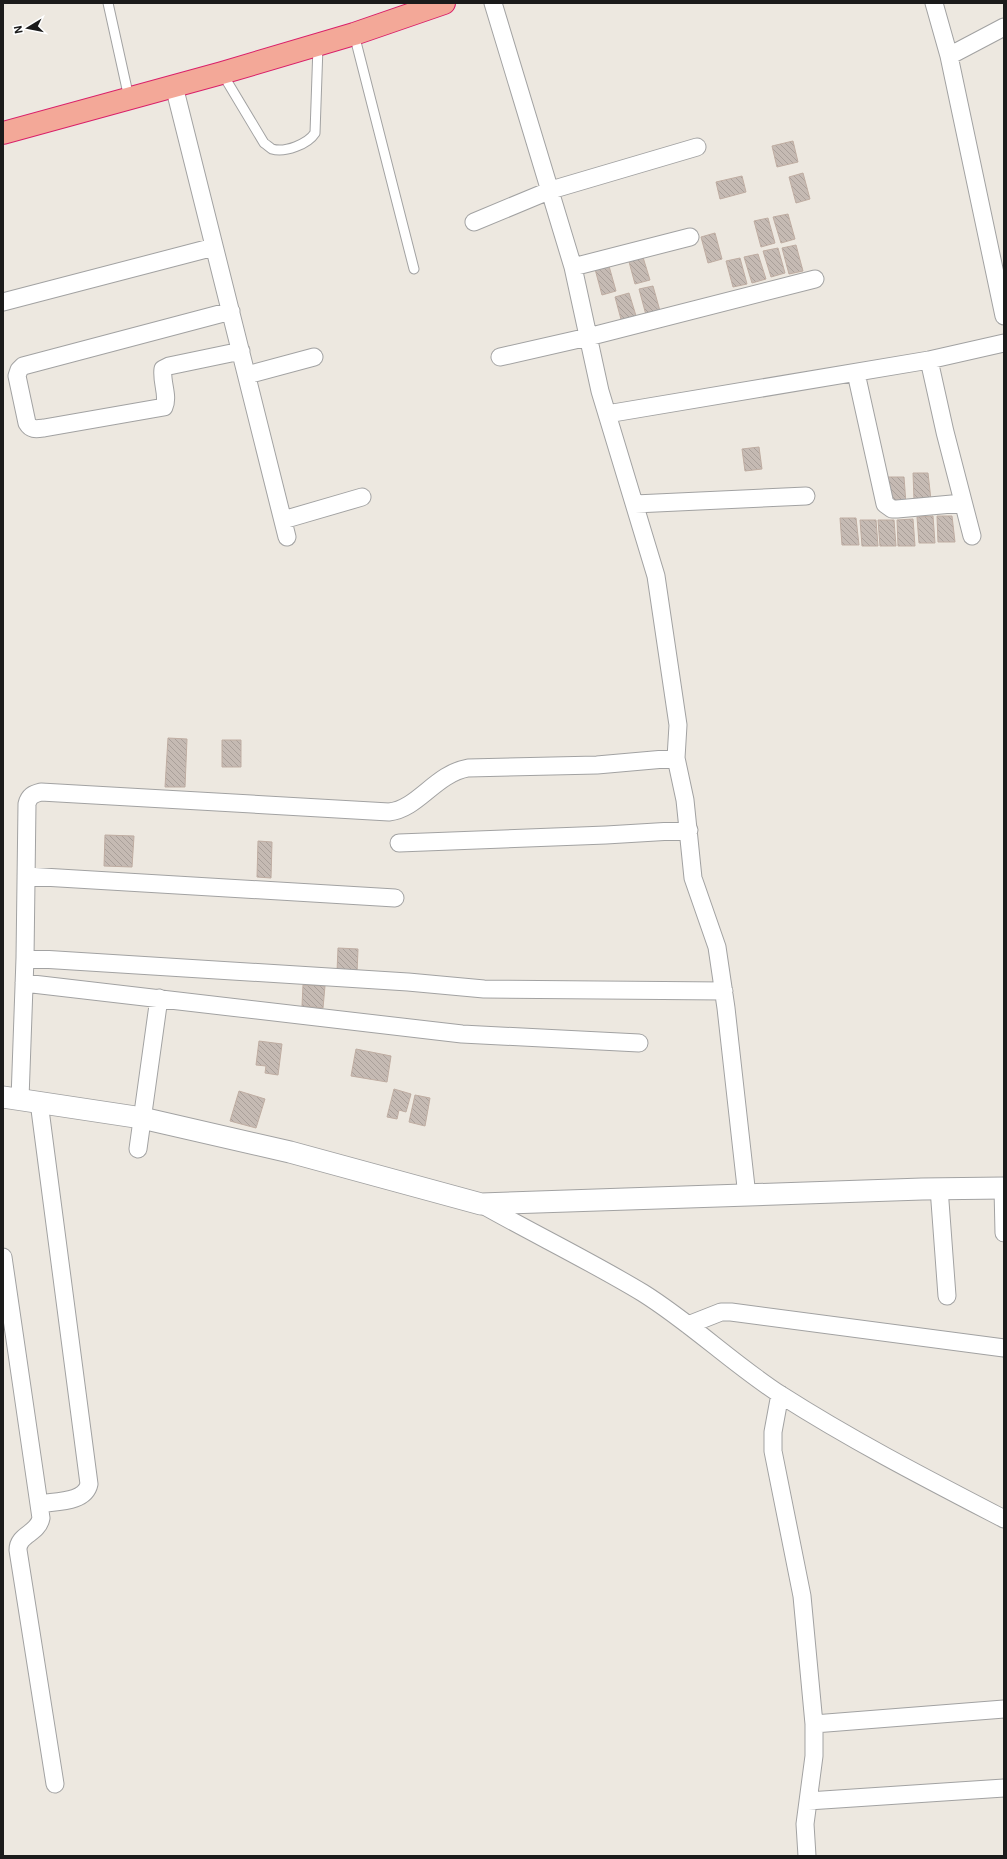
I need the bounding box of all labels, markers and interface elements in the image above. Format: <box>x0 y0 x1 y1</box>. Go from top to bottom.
north arrow <box>8 8 48 48</box>
text: N <box>12 24 26 35</box>

